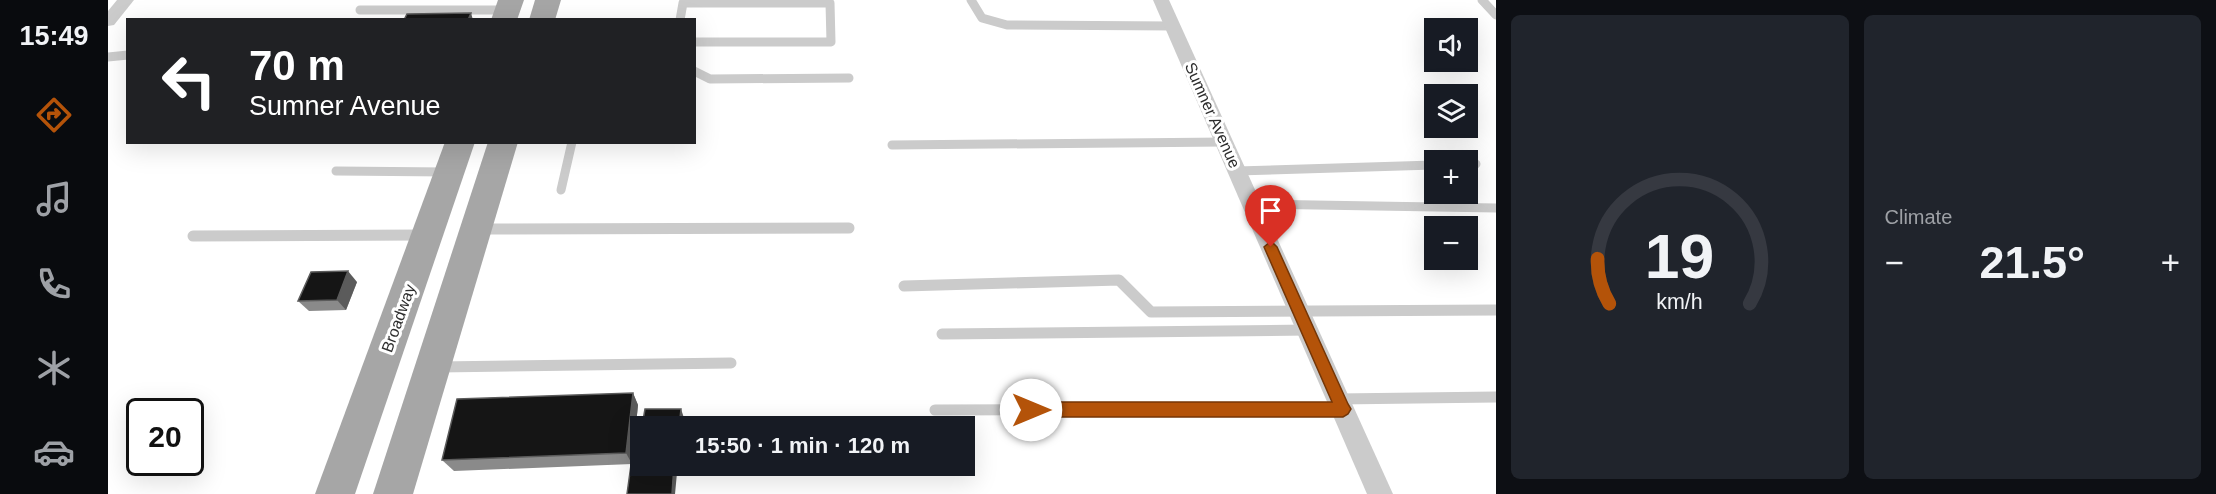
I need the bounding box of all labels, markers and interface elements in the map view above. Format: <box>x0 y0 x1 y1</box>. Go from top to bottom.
map controls <box>1424 18 1478 270</box>
button: sound <box>1424 18 1478 72</box>
text: 15:49 <box>19 21 89 51</box>
icon: left <box>150 42 228 120</box>
text: 70 m <box>249 42 345 89</box>
street label: Sumner Avenue <box>1182 60 1243 171</box>
button: layers <box>1424 84 1478 138</box>
text: Sumner Avenue <box>249 91 441 121</box>
icon: directions <box>33 94 75 136</box>
button: + <box>1424 150 1478 204</box>
icon: music <box>33 178 75 220</box>
pin <box>1245 185 1296 247</box>
icon: arrive <box>1254 194 1287 227</box>
text: Climate <box>1885 206 1952 228</box>
button: − <box>1424 216 1478 270</box>
text: 19 <box>1645 222 1714 291</box>
text: 21.5° <box>1979 237 2085 288</box>
text: − <box>1885 244 1904 281</box>
text: + <box>2161 244 2180 281</box>
icon: phone <box>33 263 75 305</box>
street label: Broadway <box>378 282 419 355</box>
text: km/h <box>1657 290 1703 314</box>
icon: climate <box>33 347 75 389</box>
position arrow <box>999 378 1063 442</box>
speed limit sign: 20 <box>126 398 204 476</box>
icon: car <box>33 431 75 473</box>
text: 15:50 · 1 min · 120 m <box>695 433 910 458</box>

